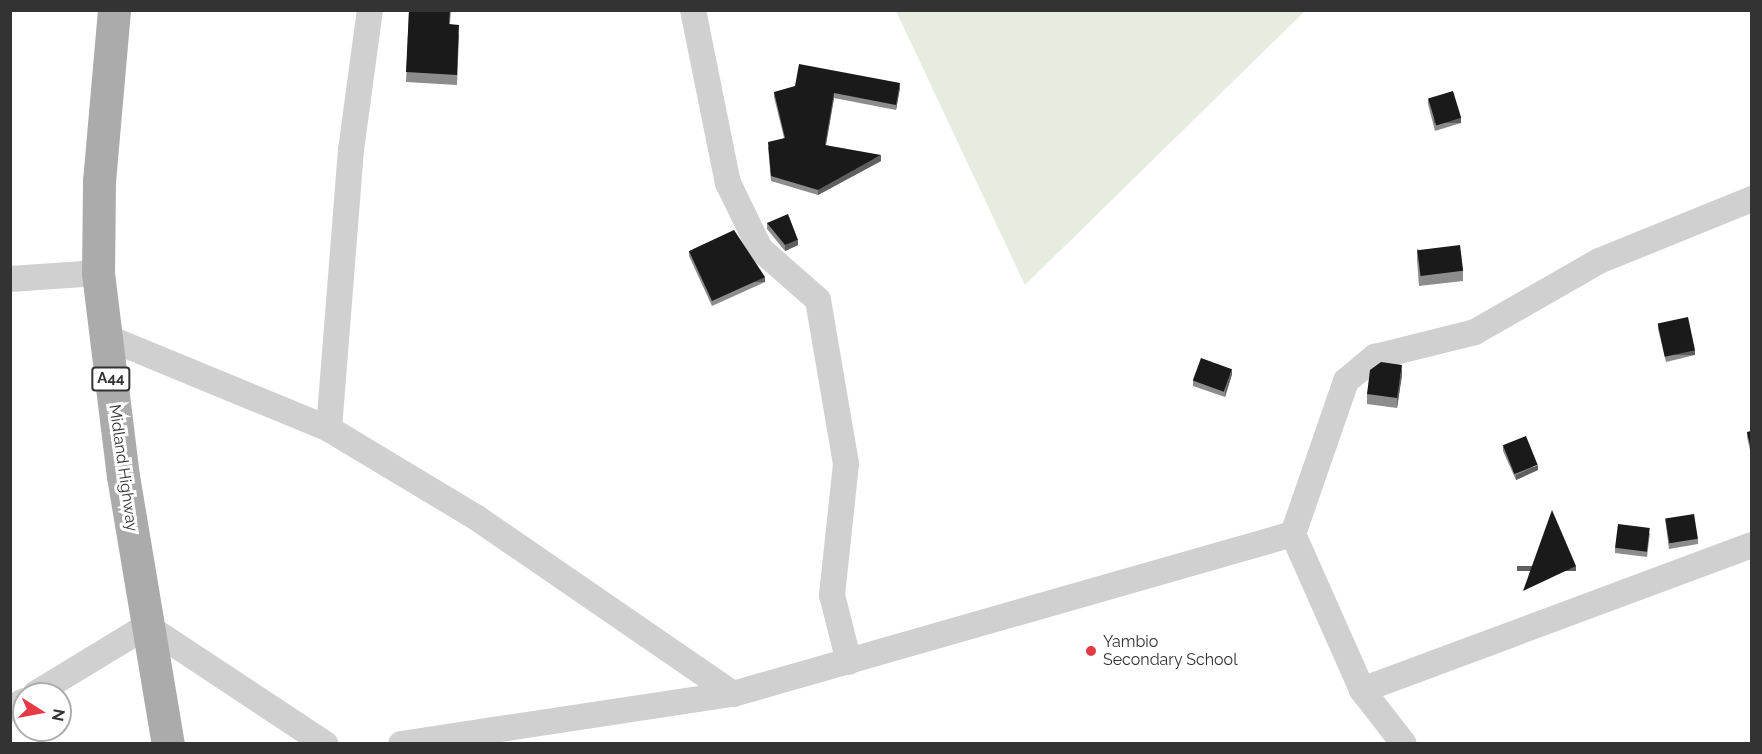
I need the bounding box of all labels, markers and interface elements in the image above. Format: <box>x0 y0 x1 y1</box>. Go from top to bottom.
road number: A44 <box>90 367 132 391</box>
street label: Midland Highway <box>105 403 141 533</box>
place label: Yambio Secondary School <box>1103 632 1238 670</box>
marker: Yambio Secondary School <box>1084 644 1098 658</box>
north arrow <box>12 682 72 742</box>
text: N <box>48 707 69 723</box>

